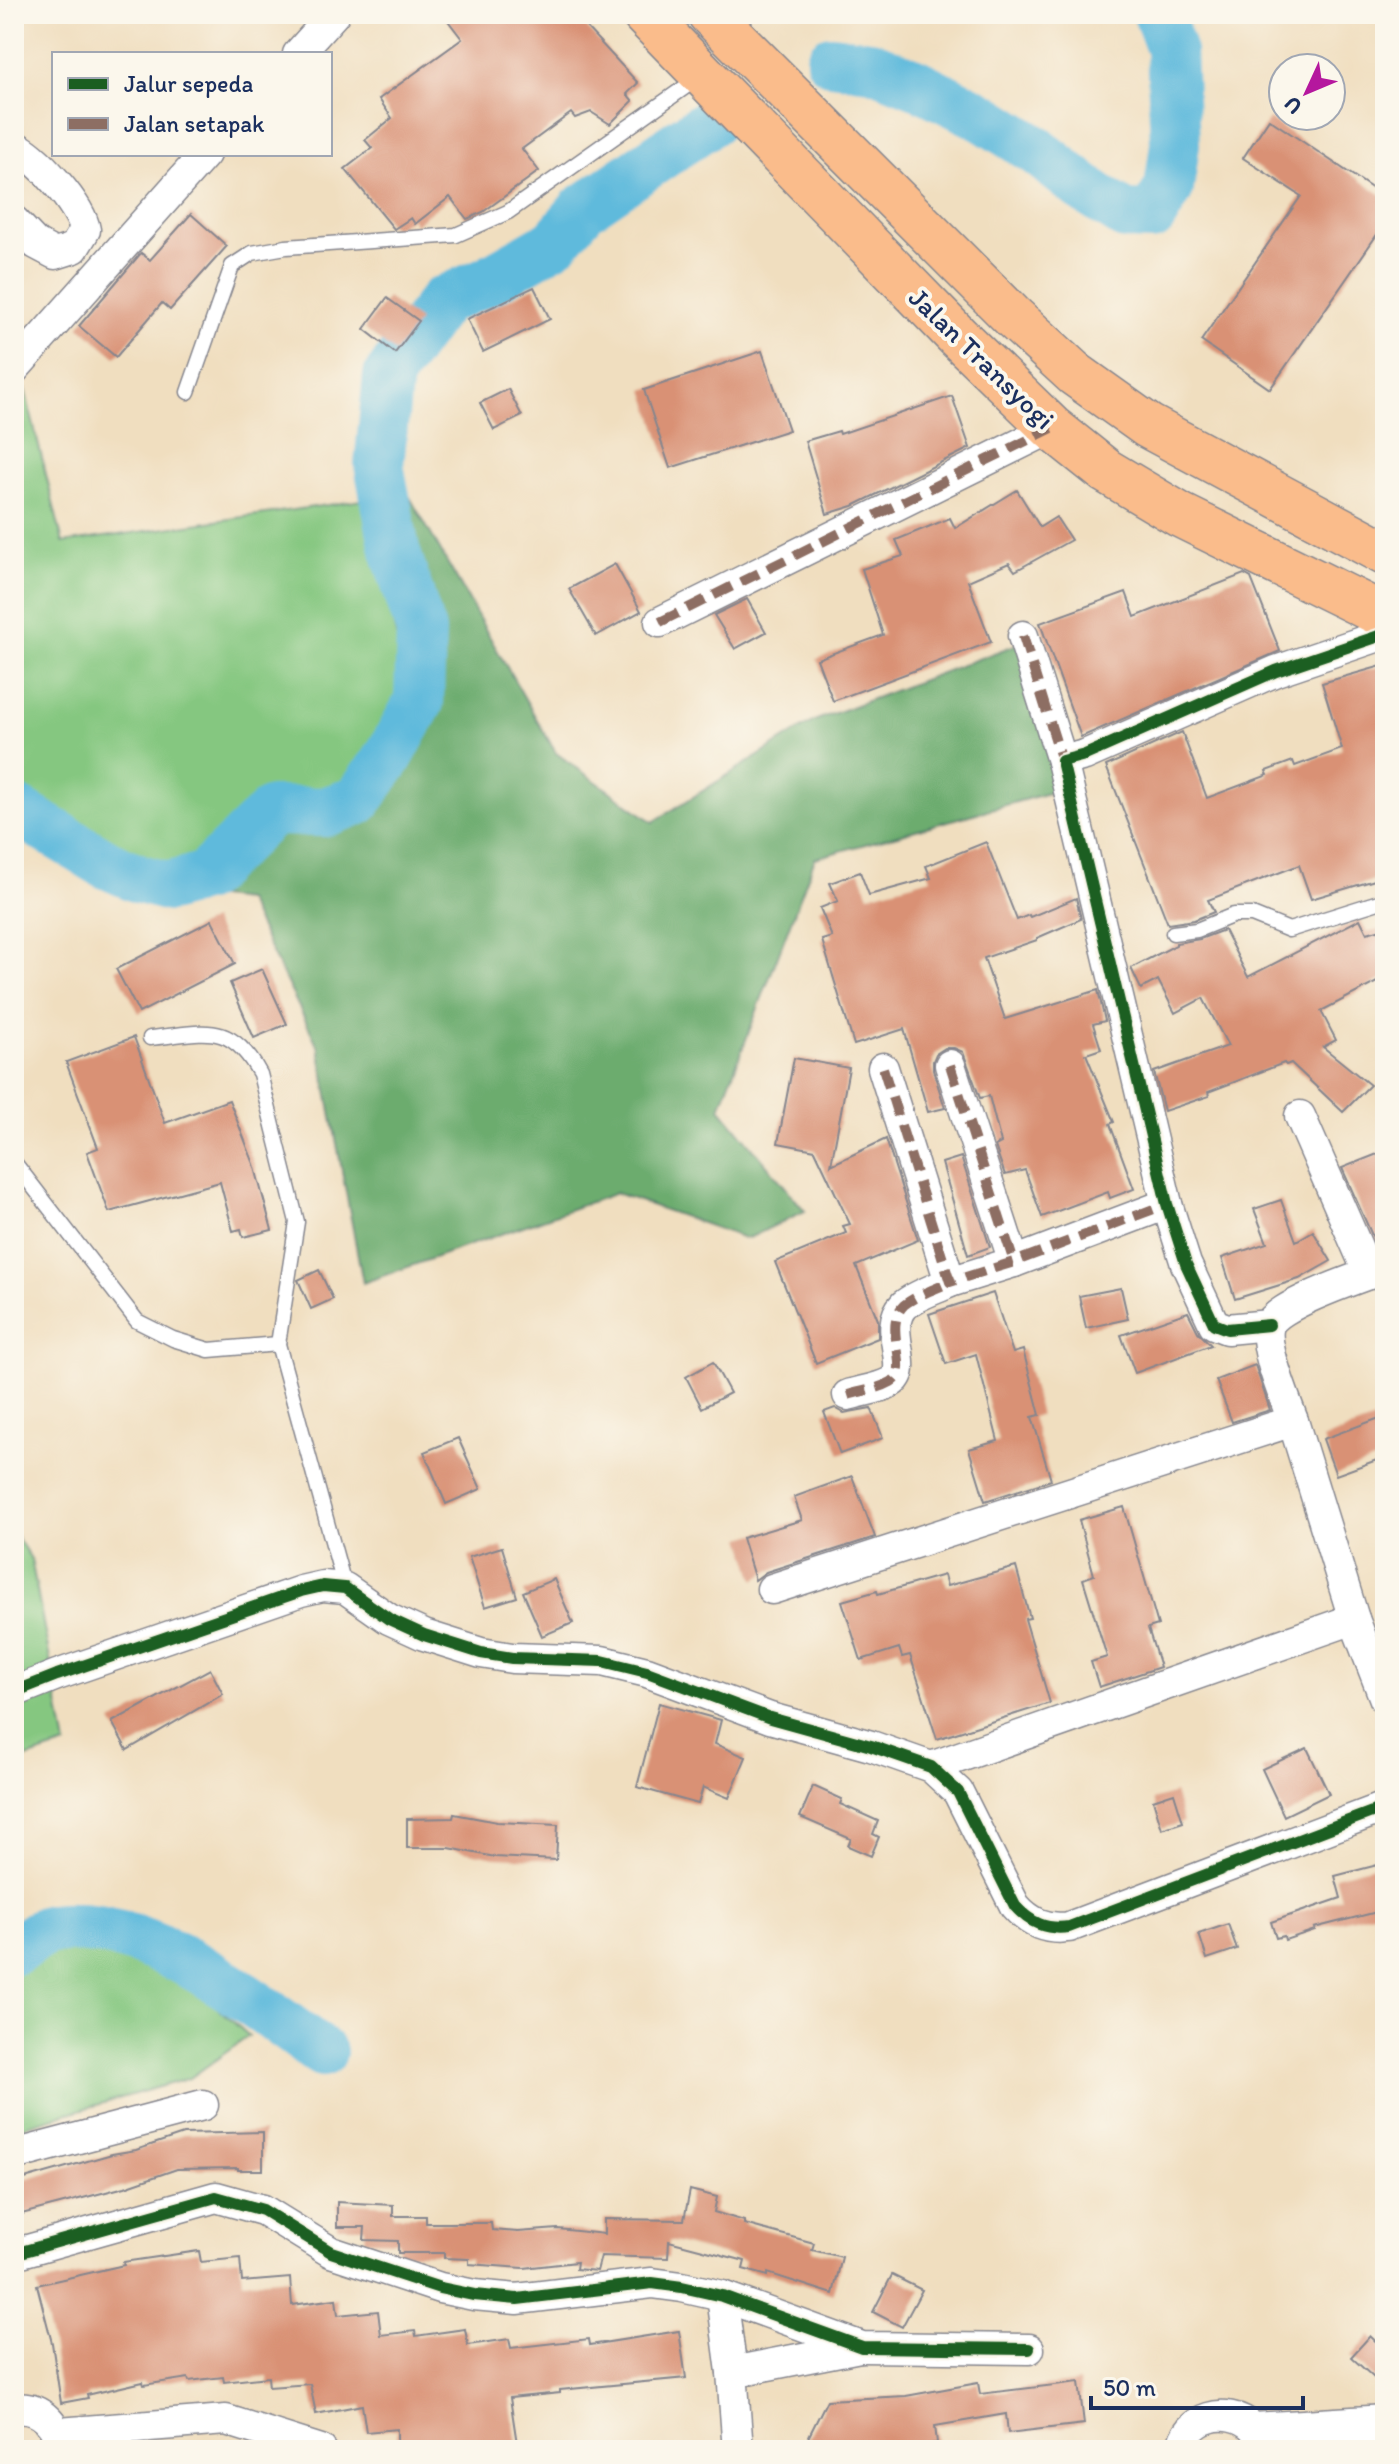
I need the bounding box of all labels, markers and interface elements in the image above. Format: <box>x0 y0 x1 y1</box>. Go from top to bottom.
legend <box>52 52 332 156</box>
north arrow <box>1267 52 1347 132</box>
text: Jalur sepeda <box>124 69 253 98</box>
text: U <box>1278 91 1308 120</box>
text: Jalan setapak <box>124 109 265 138</box>
street label: Jalan Transyogi <box>902 280 1062 436</box>
scale bar <box>1091 2360 1303 2410</box>
text: 50 m <box>1103 2373 1156 2402</box>

